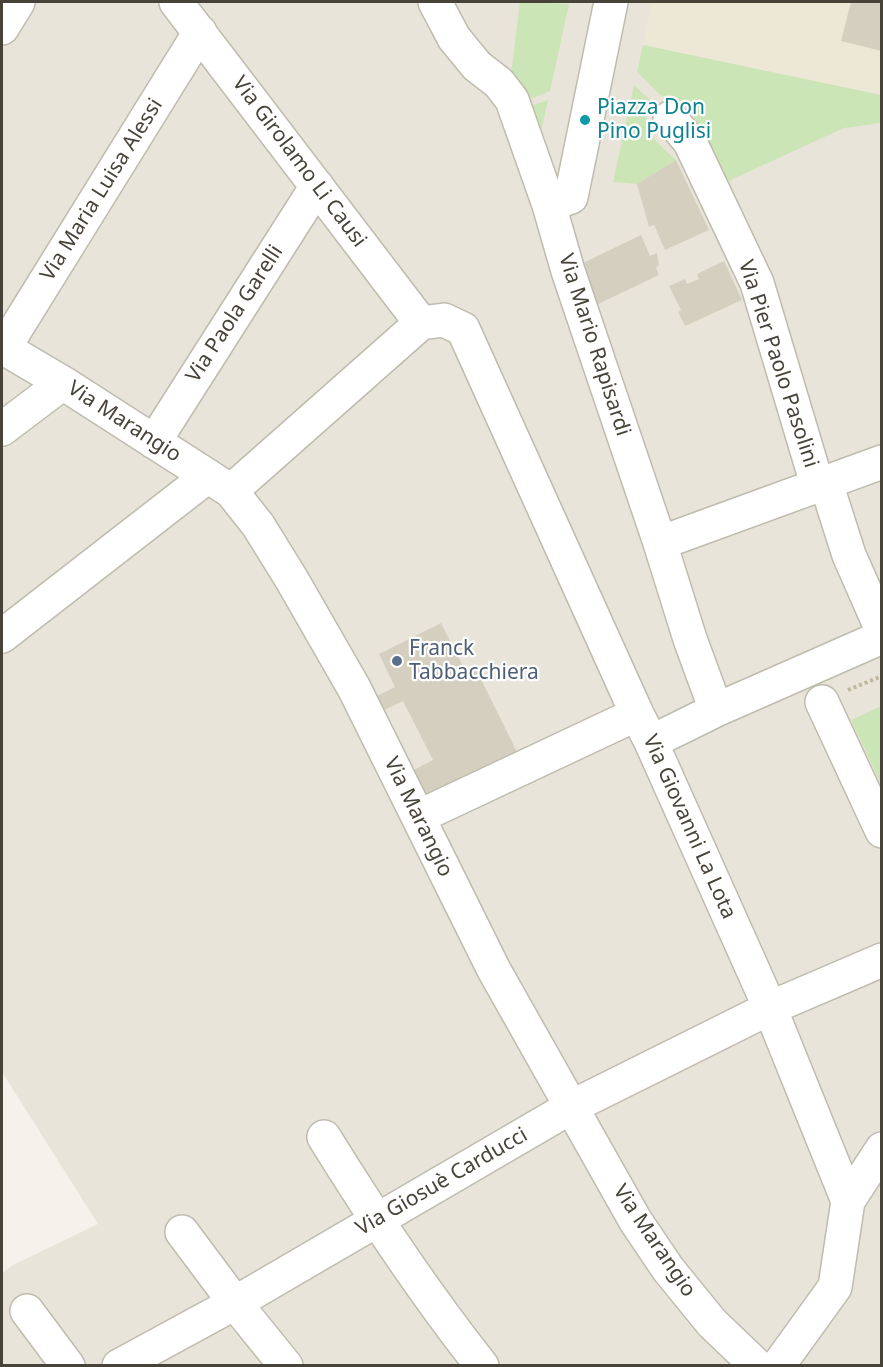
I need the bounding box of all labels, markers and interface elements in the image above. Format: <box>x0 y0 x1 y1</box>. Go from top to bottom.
street label: Via Girolamo Li Causi <box>227 72 371 252</box>
street label: Via Maria Luisa Alessi <box>36 94 168 286</box>
place label: Piazza Don Pino Puglisi <box>597 95 711 145</box>
marker: Piazza Don Pino Puglisi <box>578 113 592 127</box>
street label: Via Paola Garelli <box>181 241 289 387</box>
street label: Via Mario Rapisardi <box>553 251 635 439</box>
street label: Via Pier Paolo Pasolini <box>733 257 823 471</box>
street label: Via Marangio <box>63 376 185 468</box>
place label: Franck Tabbacchiera <box>409 636 539 686</box>
marker: Franck Tabbacchiera <box>390 654 404 668</box>
street label: Via Giovanni La Lota <box>637 731 741 923</box>
street label: Via Marangio <box>378 753 458 881</box>
street label: Via Giosuè Carducci <box>352 1123 532 1241</box>
street label: Via Marangio <box>607 1180 701 1302</box>

